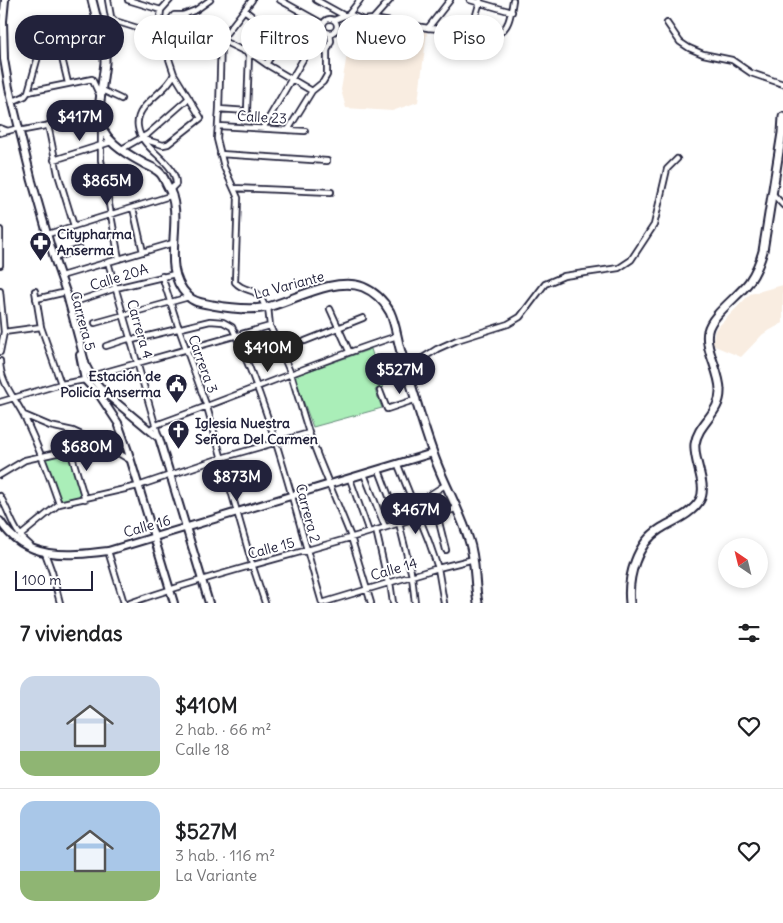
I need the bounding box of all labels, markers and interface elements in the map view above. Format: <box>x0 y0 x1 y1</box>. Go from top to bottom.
chip: Comprar <box>15 15 124 60</box>
chip: Alquilar <box>134 15 231 60</box>
chip: Filtros <box>241 15 327 60</box>
chip: Nuevo <box>337 15 424 60</box>
chip: Piso <box>434 15 504 60</box>
pin: $417M <box>45 100 115 142</box>
text: $417M <box>57 106 103 126</box>
street label: Calle 23 <box>237 107 287 127</box>
pin: $865M <box>72 164 142 206</box>
text: $865M <box>82 170 132 190</box>
place label: Citypharma Anserma <box>57 225 132 259</box>
pharmacy icon: Citypharma Anserma <box>29 230 53 261</box>
street label: Calle 20A <box>88 260 150 294</box>
street label: La Variante <box>252 267 326 303</box>
street label: Carrera 5 <box>66 289 100 353</box>
street label: Carrera 4 <box>123 297 157 361</box>
pin: $410M <box>233 330 303 373</box>
street label: Carrera 3 <box>184 333 222 396</box>
text: $410M <box>244 337 292 357</box>
pin: $527M <box>365 352 435 395</box>
text: $527M <box>376 359 424 379</box>
place label: Estación de Policía Anserma <box>60 367 161 401</box>
public building icon: Estación de Policía Anserma <box>165 372 189 403</box>
place label: Iglesia Nuestra Señora Del Carmen <box>195 414 318 448</box>
church icon: Iglesia Nuestra Señora Del Carmen <box>167 419 191 450</box>
pin: $680M <box>52 430 122 472</box>
text: $680M <box>62 436 112 456</box>
pin: $873M <box>202 460 272 502</box>
text: $873M <box>213 466 261 486</box>
street label: Carrera 2 <box>292 482 325 545</box>
pin: $467M <box>381 492 451 535</box>
text: $467M <box>392 499 440 519</box>
street label: Calle 16 <box>122 511 172 541</box>
street label: Calle 15 <box>246 533 296 563</box>
north arrow <box>718 538 768 588</box>
map controls <box>718 538 768 588</box>
street label: Calle 14 <box>368 554 420 584</box>
scale bar <box>15 568 92 591</box>
text: 100 m <box>22 571 62 589</box>
icon: filters <box>735 619 763 647</box>
text: 7 viviendas <box>20 620 122 647</box>
text: $410M <box>175 692 238 719</box>
icon: home <box>60 696 120 756</box>
icon: heart <box>735 712 763 740</box>
text: 2 hab. · 66 m² <box>175 719 272 739</box>
text: Calle 18 <box>175 739 230 759</box>
text: $527M <box>175 818 238 845</box>
icon: home <box>60 821 120 881</box>
icon: heart <box>735 837 763 865</box>
text: 3 hab. · 116 m² <box>175 845 275 865</box>
text: La Variante <box>175 865 257 885</box>

